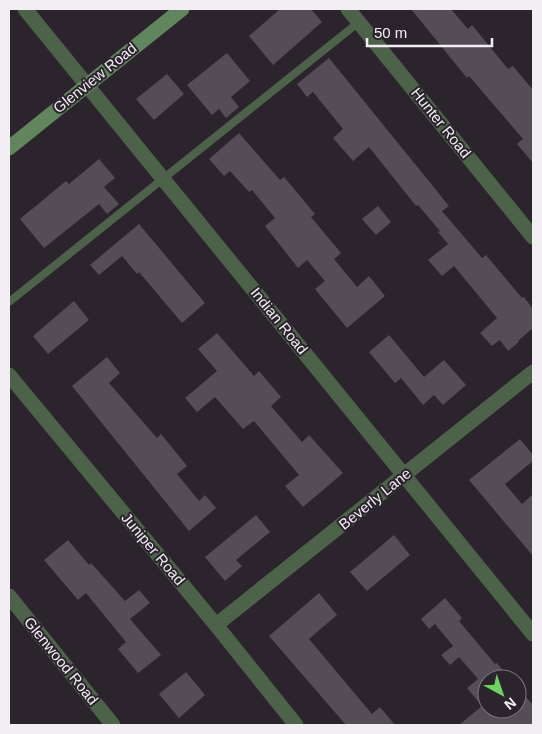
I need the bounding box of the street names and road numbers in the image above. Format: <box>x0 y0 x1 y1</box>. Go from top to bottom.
street label: Glenview Road <box>50 39 140 116</box>
street label: Hunter Road <box>408 84 475 161</box>
street label: Indian Road <box>247 284 311 357</box>
street label: Beverly Lane <box>335 464 414 533</box>
street label: Juniper Road <box>118 509 189 588</box>
street label: Glenwood Road <box>21 614 102 708</box>

